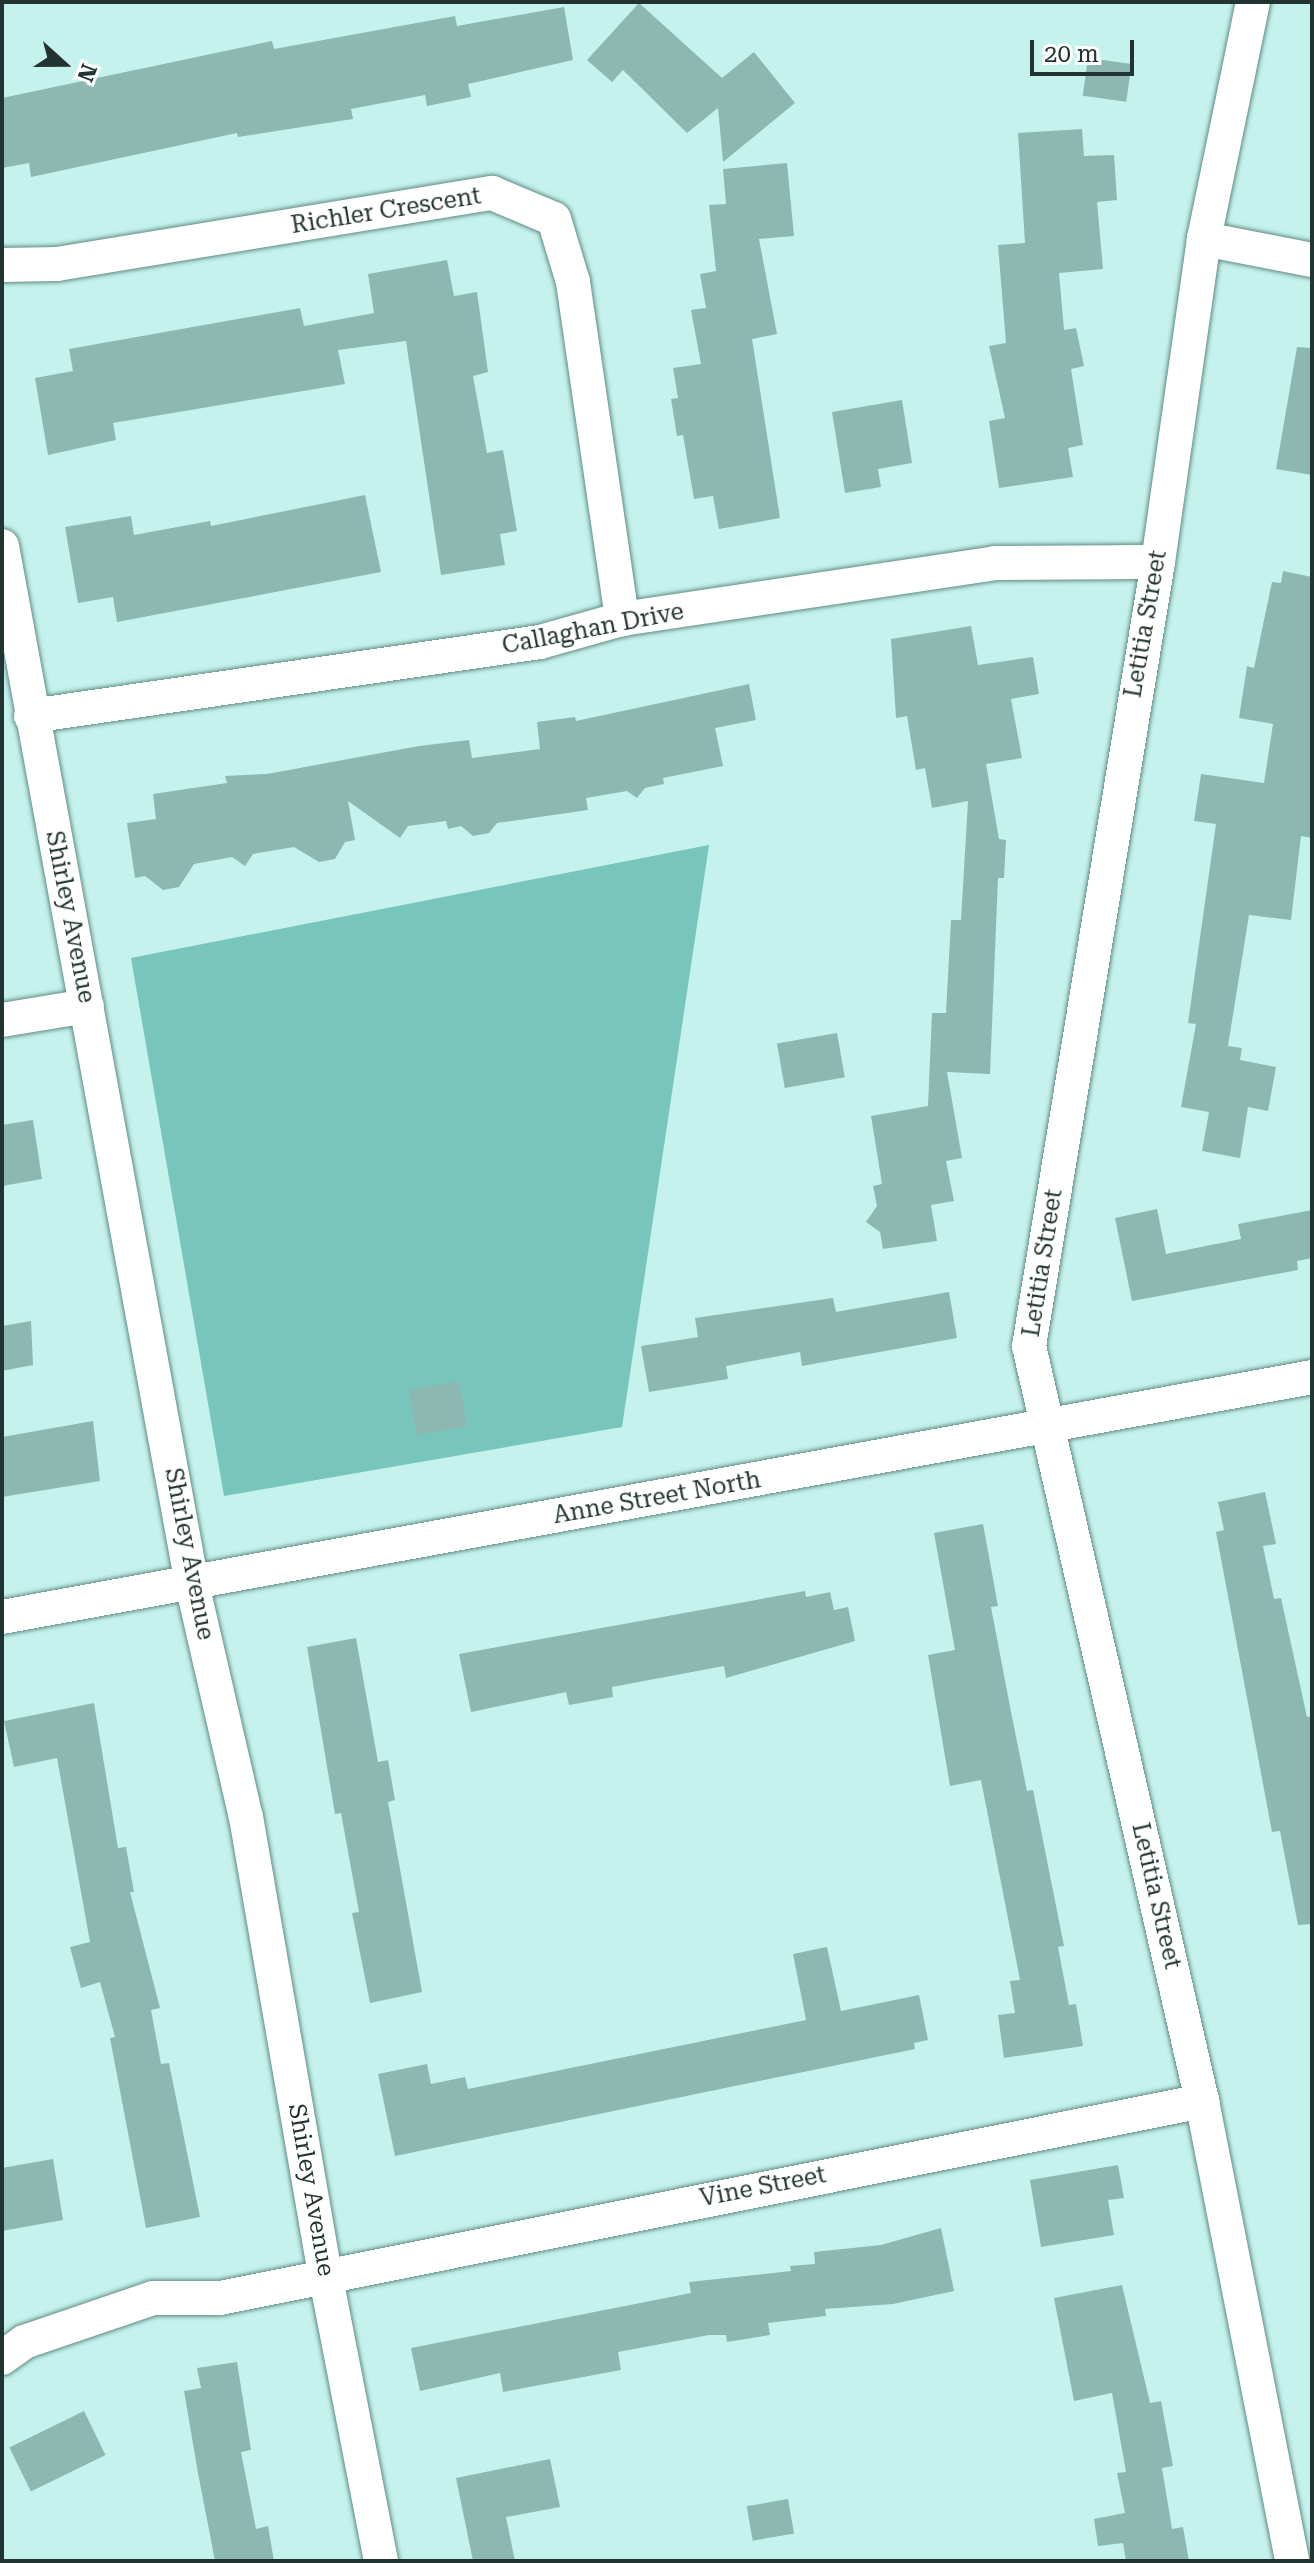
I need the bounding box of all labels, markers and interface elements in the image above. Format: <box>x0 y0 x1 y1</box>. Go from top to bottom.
north arrow <box>24 24 104 104</box>
scale bar <box>1034 24 1138 74</box>
text: 20 m <box>1044 40 1099 68</box>
text: N <box>72 60 102 85</box>
street label: Richler Crescent <box>289 182 483 240</box>
street label: Letitia Street <box>1119 548 1173 700</box>
street label: Callaghan Drive <box>500 597 686 661</box>
street label: Shirley Avenue <box>39 829 101 1005</box>
street label: Letitia Street <box>1017 1187 1069 1339</box>
street label: Shirley Avenue <box>158 1466 220 1642</box>
street label: Anne Street North <box>551 1466 763 1530</box>
street label: Letitia Street <box>1125 1820 1187 1972</box>
street label: Shirley Avenue <box>282 2102 340 2278</box>
street label: Vine Street <box>697 2161 829 2213</box>

